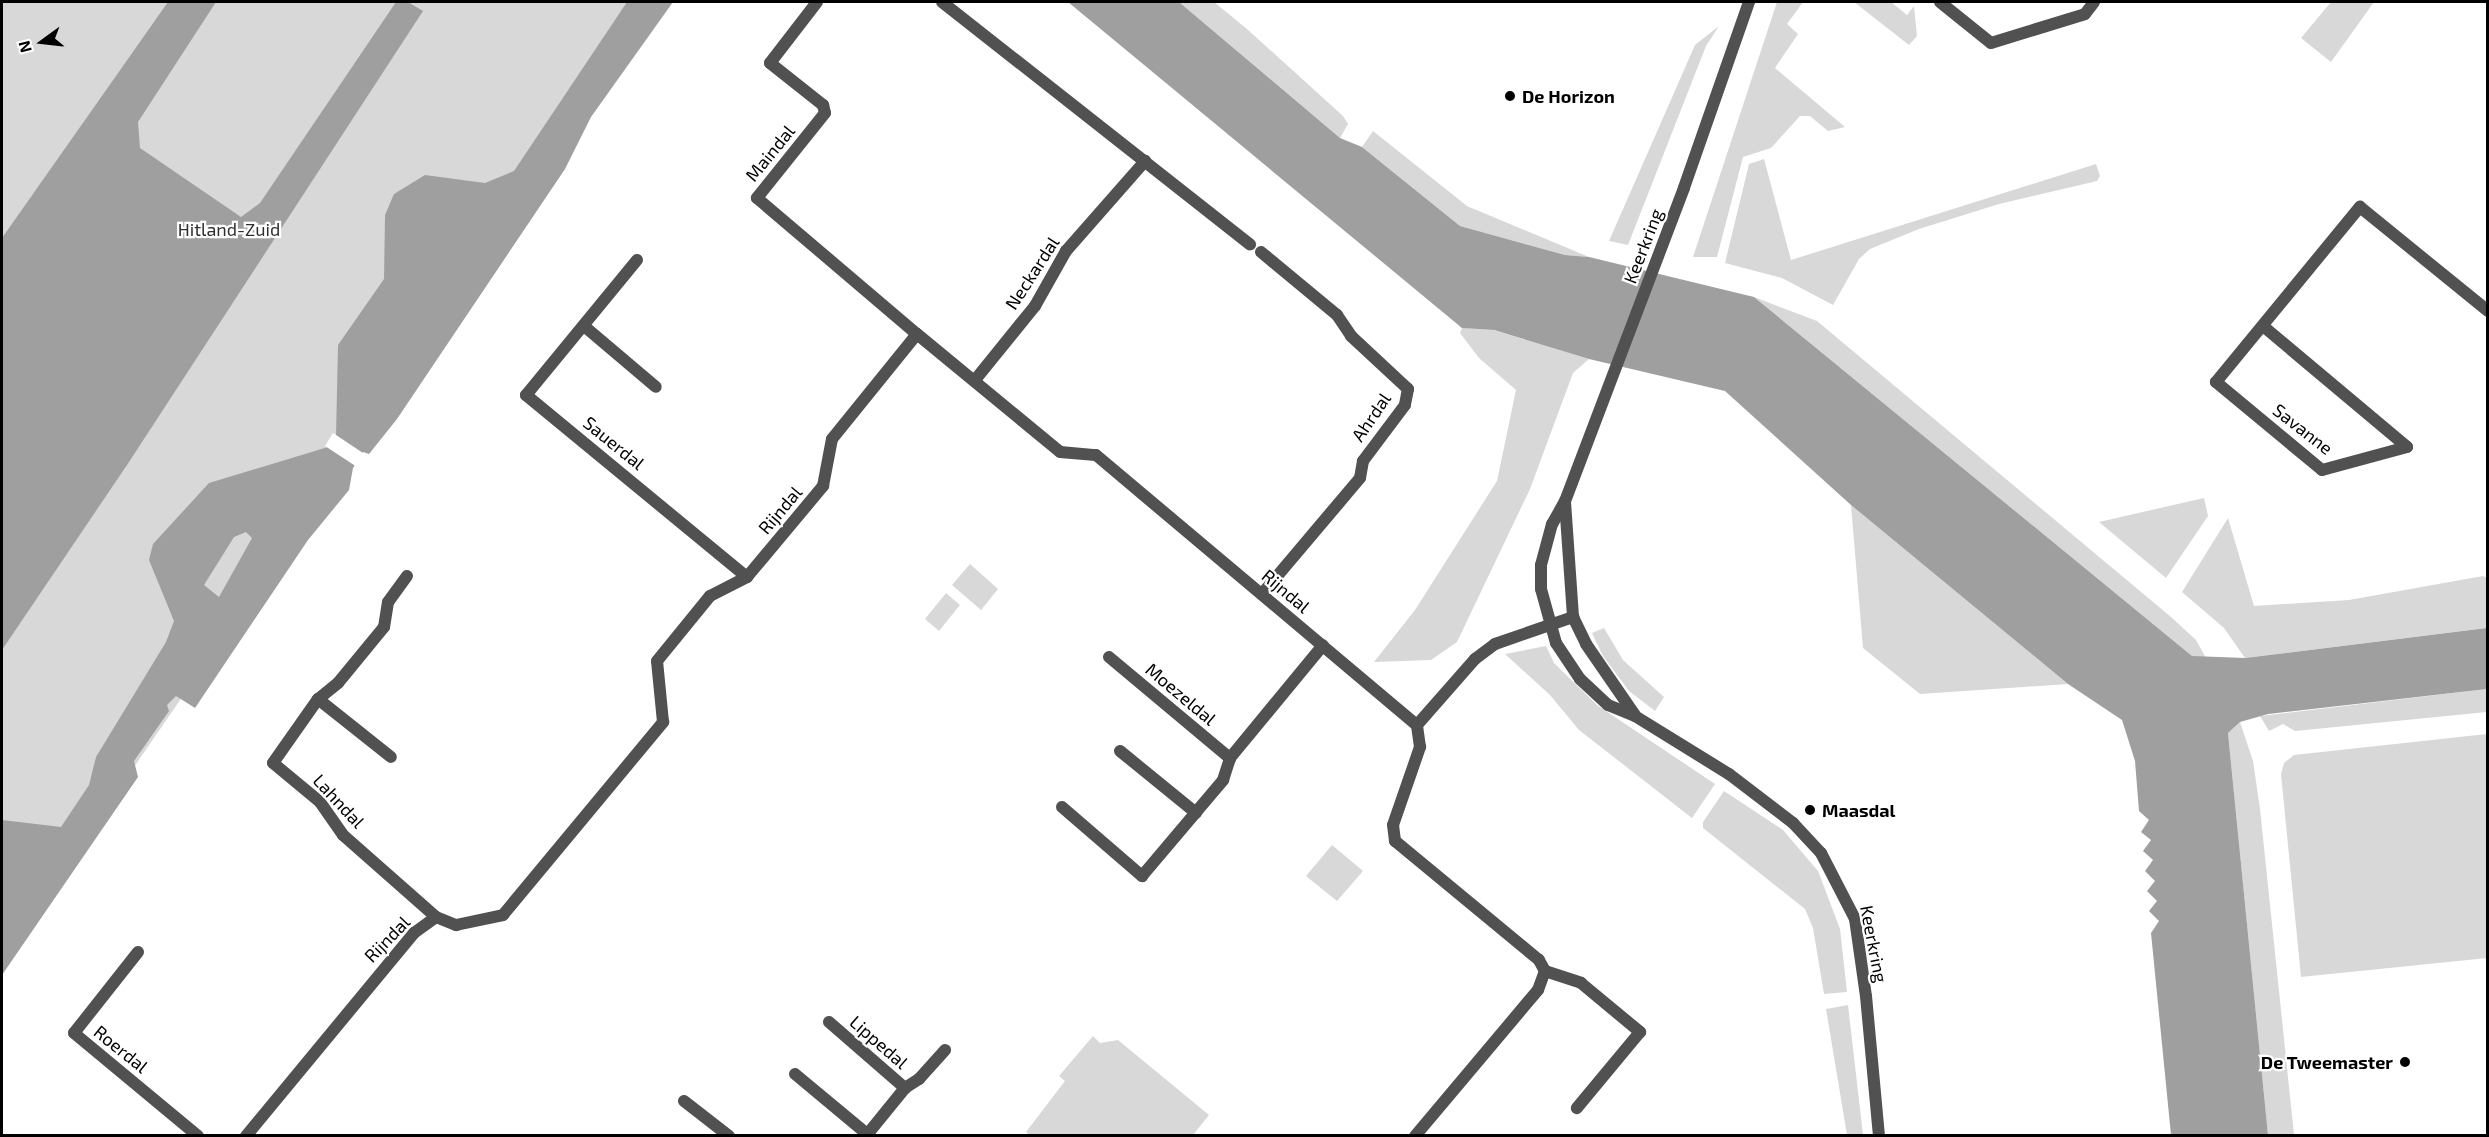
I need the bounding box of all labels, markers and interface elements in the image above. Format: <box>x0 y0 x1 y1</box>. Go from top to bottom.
north arrow <box>12 12 72 72</box>
text: N <box>13 39 35 55</box>
place label: De Horizon <box>1522 85 1615 107</box>
marker: De Horizon <box>1503 89 1517 103</box>
street label: Maindal <box>741 121 799 185</box>
street label: Keerkring <box>1619 206 1667 286</box>
park label: Hitland-Zuid <box>178 218 280 240</box>
street label: Neckardal <box>1000 232 1064 314</box>
street label: Ahrdal <box>1347 388 1395 446</box>
street label: Savanne <box>2269 399 2337 459</box>
street label: Sauerdal <box>579 412 649 474</box>
street label: Rijndal <box>754 482 806 538</box>
street label: Rijndal <box>1258 565 1314 617</box>
street label: Moezeldal <box>1141 658 1221 730</box>
street label: Lahndal <box>309 770 369 832</box>
place label: Maasdal <box>1822 799 1895 821</box>
marker: Maasdal <box>1803 803 1817 817</box>
street label: Keerkring <box>1856 904 1892 984</box>
street label: Rijndal <box>360 911 414 967</box>
street label: Lippedal <box>846 1011 912 1073</box>
street label: Roerdal <box>90 1021 152 1077</box>
place label: De Tweemaster <box>2260 1051 2393 1073</box>
marker: De Tweemaster <box>2398 1055 2412 1069</box>

